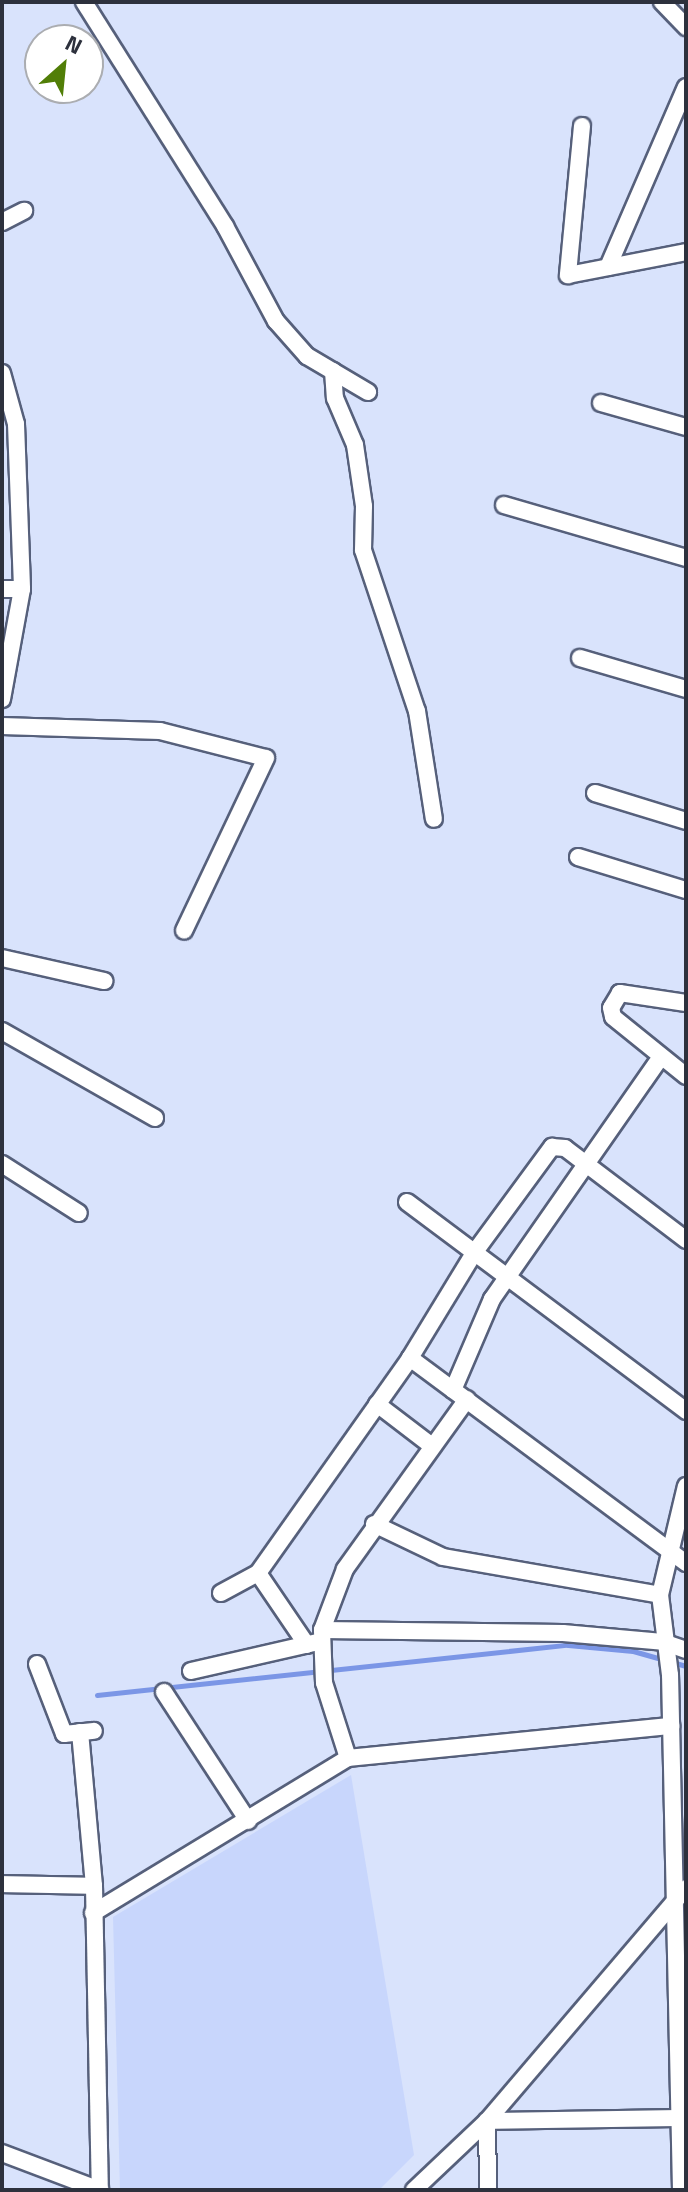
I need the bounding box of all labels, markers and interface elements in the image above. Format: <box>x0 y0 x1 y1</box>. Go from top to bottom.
north arrow <box>24 24 104 104</box>
text: N <box>59 26 88 63</box>

